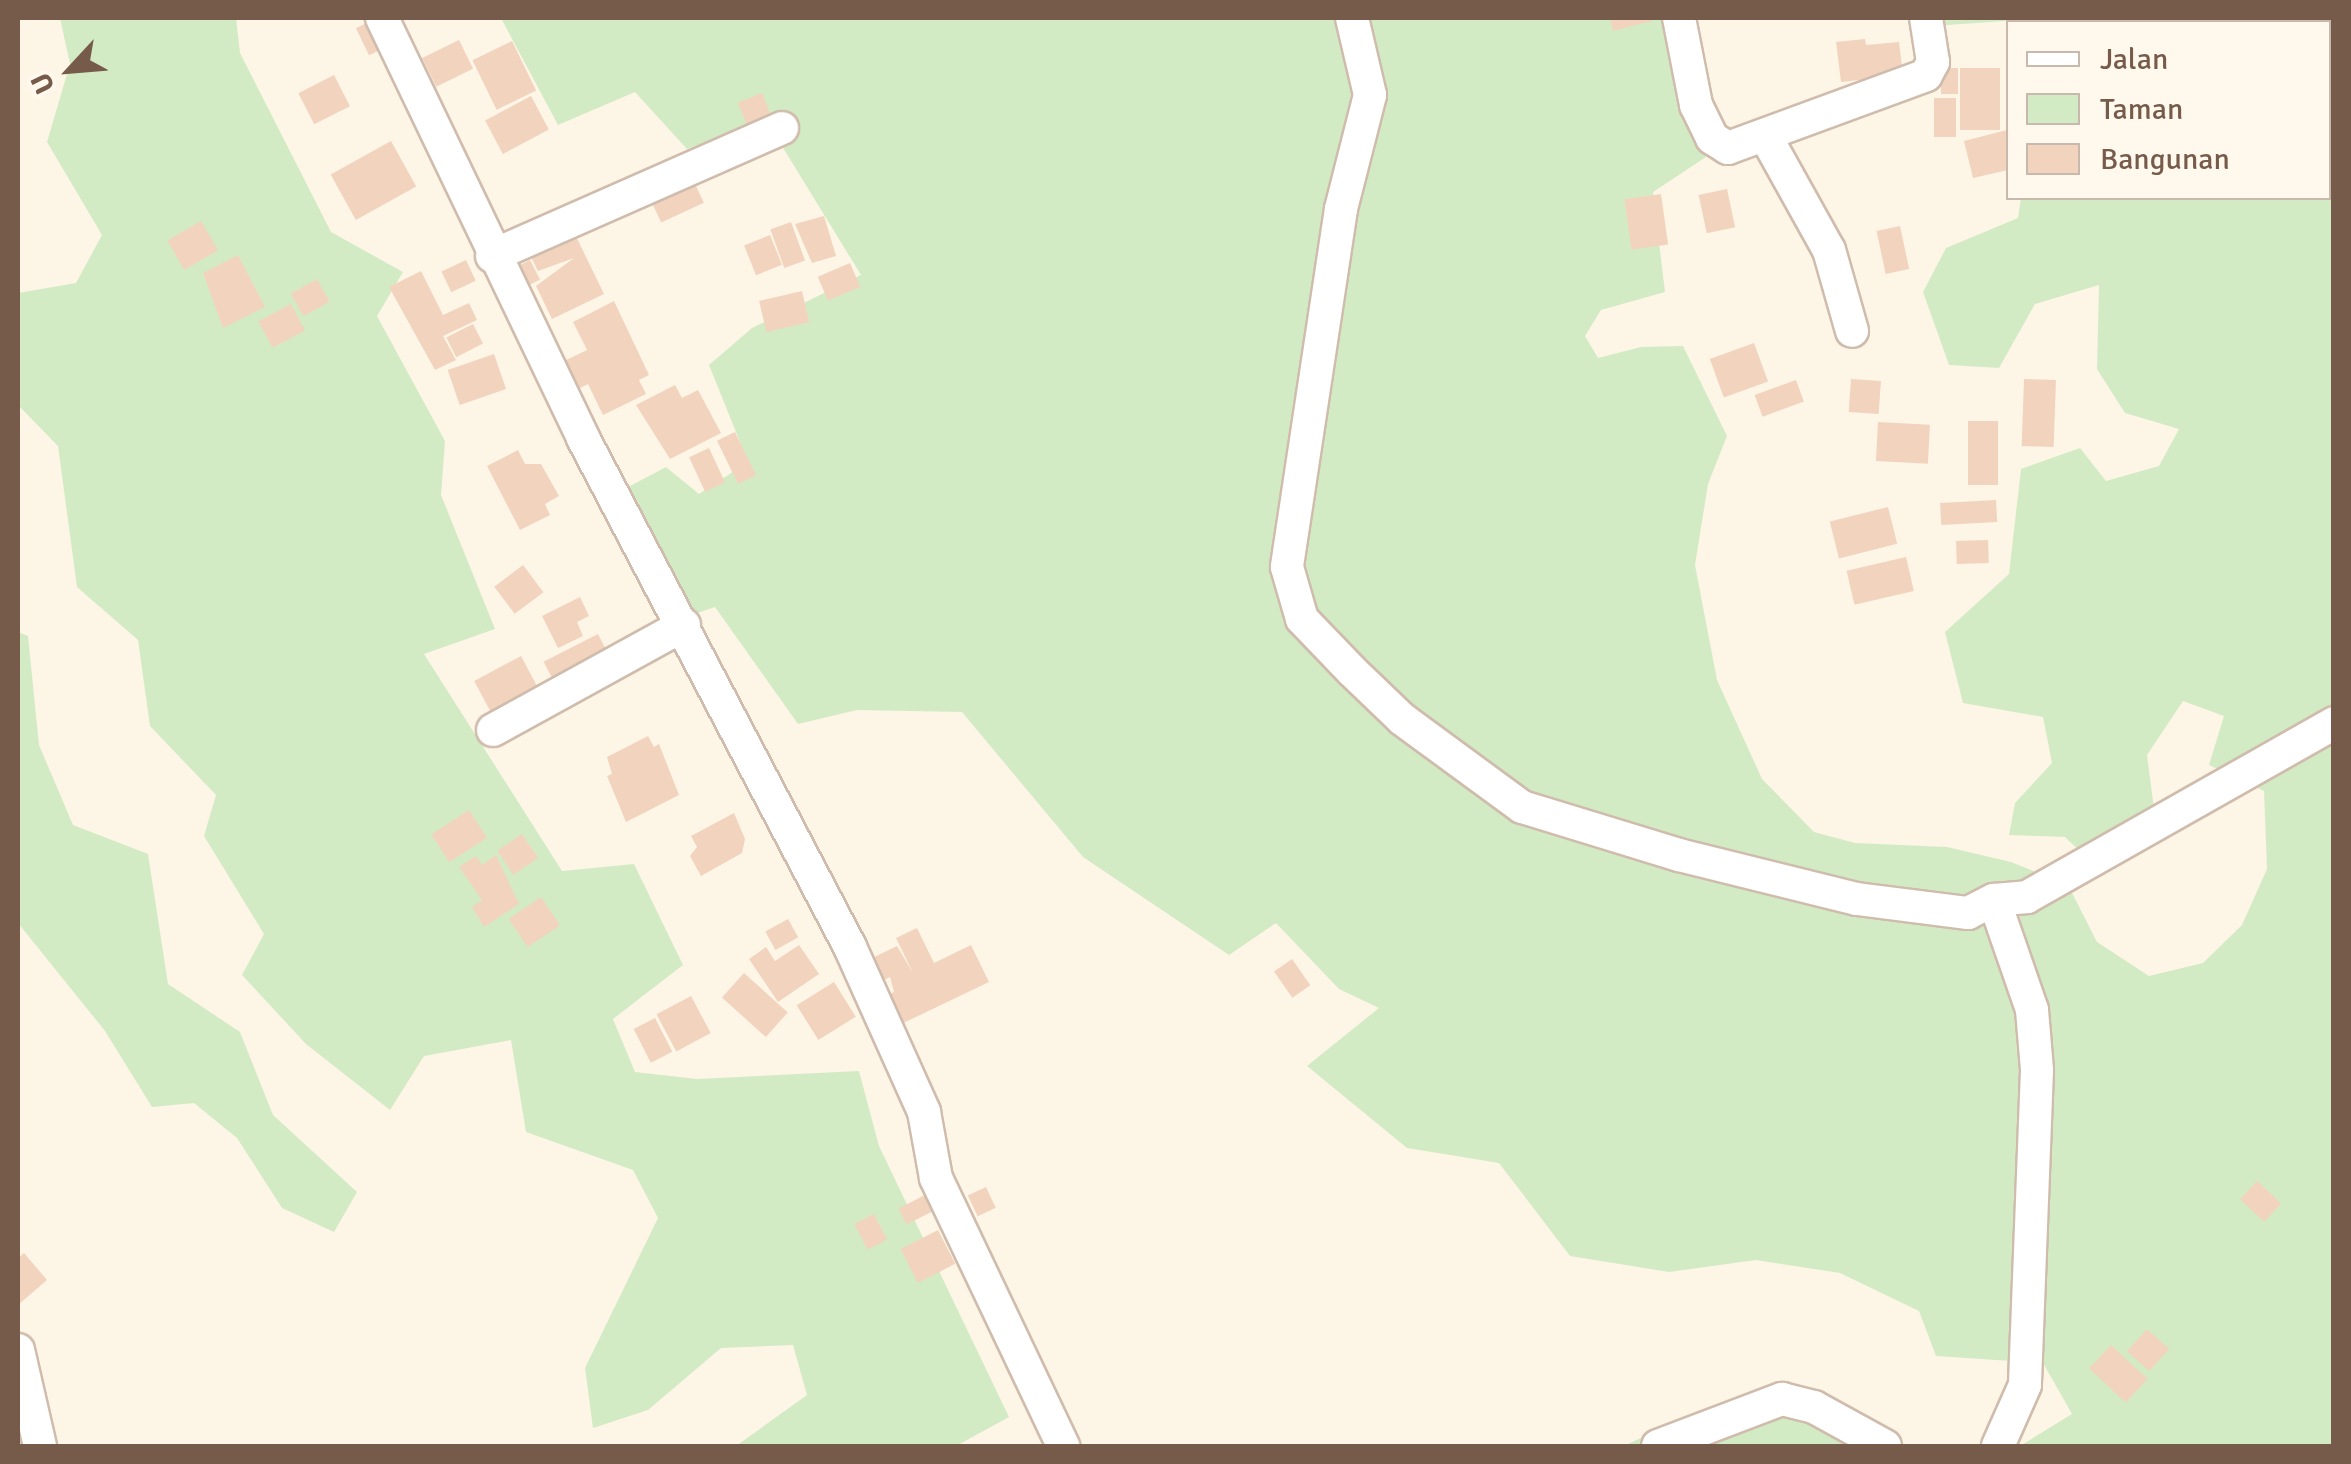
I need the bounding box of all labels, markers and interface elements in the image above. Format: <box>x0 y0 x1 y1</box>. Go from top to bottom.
north arrow <box>20 20 120 120</box>
legend <box>2006 20 2331 200</box>
text: Jalan <box>2100 41 2168 78</box>
text: U <box>24 67 62 99</box>
text: Taman <box>2100 91 2183 128</box>
text: Bangunan <box>2100 141 2230 178</box>

